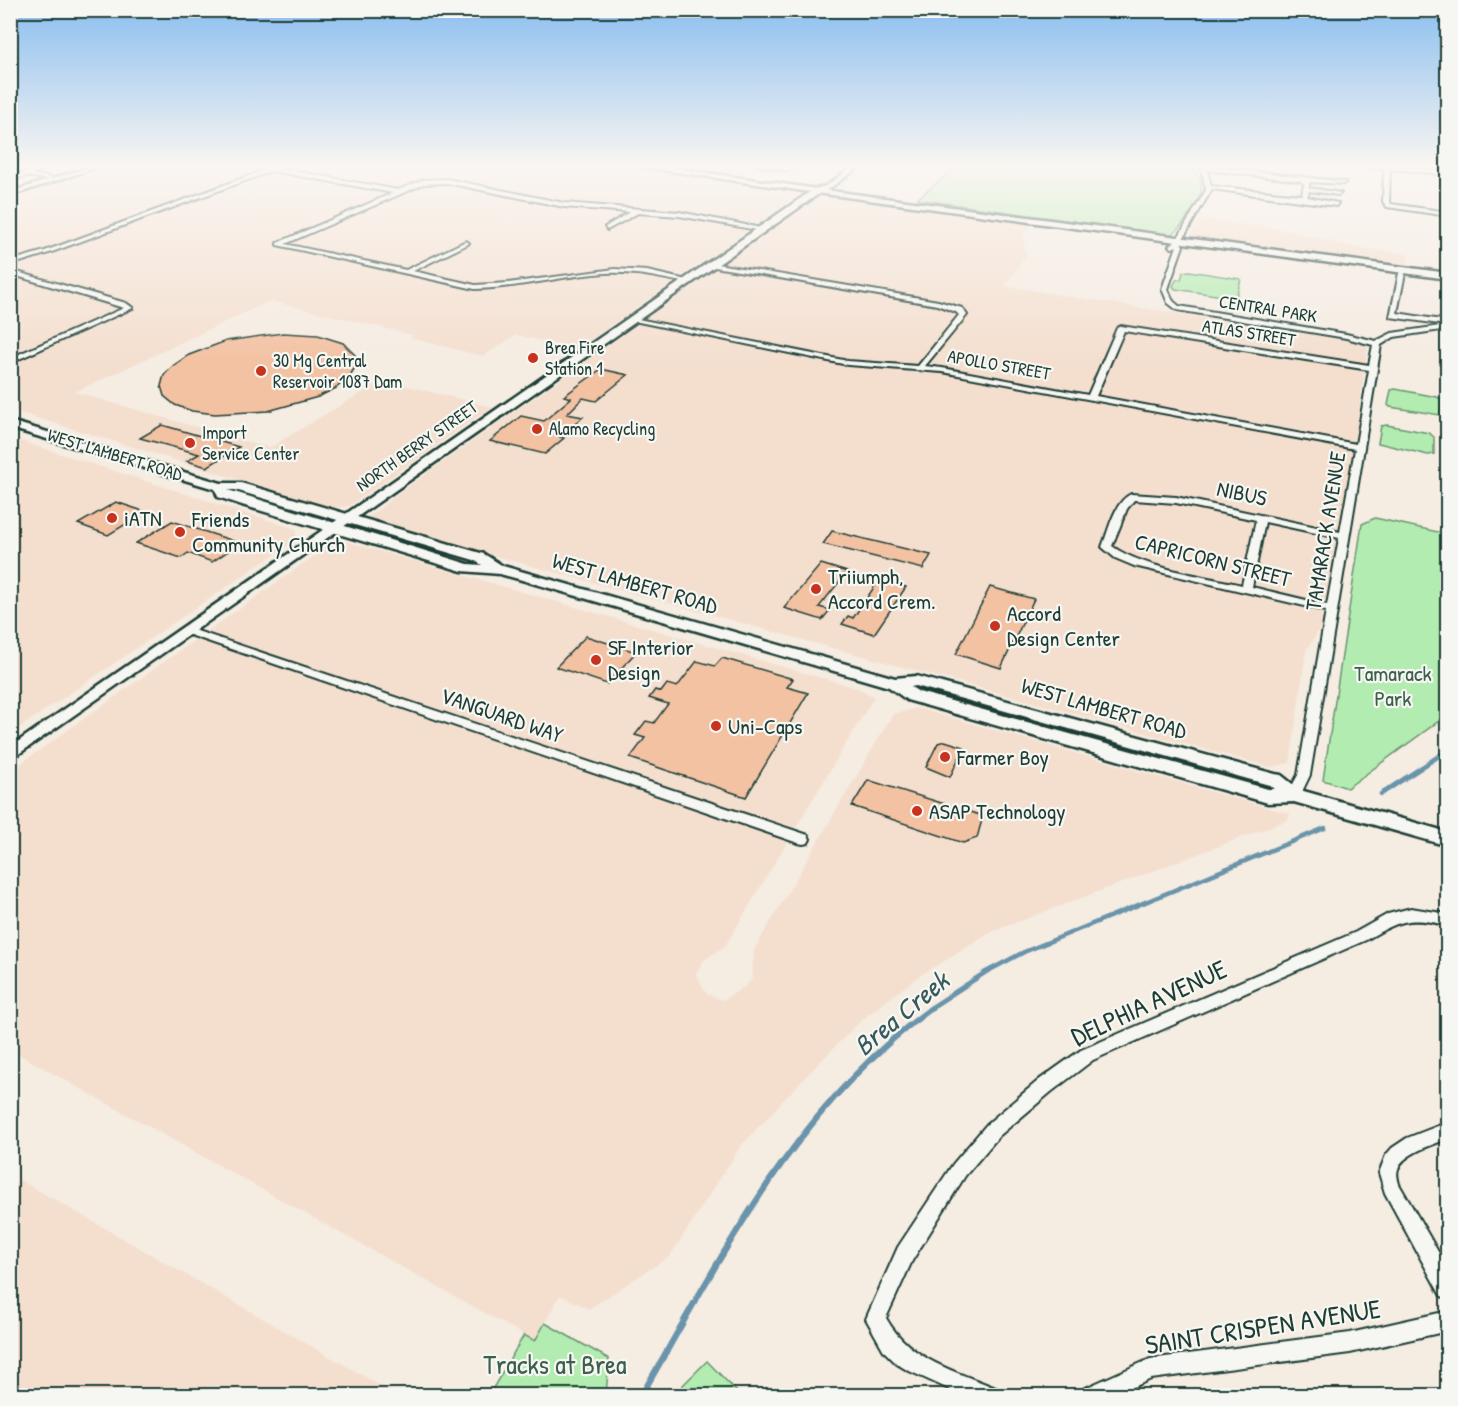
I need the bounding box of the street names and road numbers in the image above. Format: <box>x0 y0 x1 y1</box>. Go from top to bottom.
street label: CENTRAL PARK <box>1217 288 1319 329</box>
street label: ATLAS STREET <box>1201 313 1298 352</box>
street label: APOLLO STREET <box>946 343 1053 386</box>
street label: NORTH BERRY STREET <box>351 394 483 497</box>
street label: WEST LAMBERT ROAD <box>45 422 186 487</box>
street label: TAMARACK AVENUE <box>1298 449 1352 613</box>
street label: NIBUS <box>1214 473 1270 513</box>
street label: CAPRICORN STREET <box>1132 526 1295 594</box>
street label: WEST LAMBERT ROAD <box>549 545 722 621</box>
street label: WEST LAMBERT ROAD <box>1018 670 1191 746</box>
street label: VANGUARD WAY <box>437 680 568 750</box>
street label: DELPHIA AVENUE <box>1065 950 1232 1054</box>
street label: SAINT CRISPEN AVENUE <box>1143 1290 1383 1362</box>

